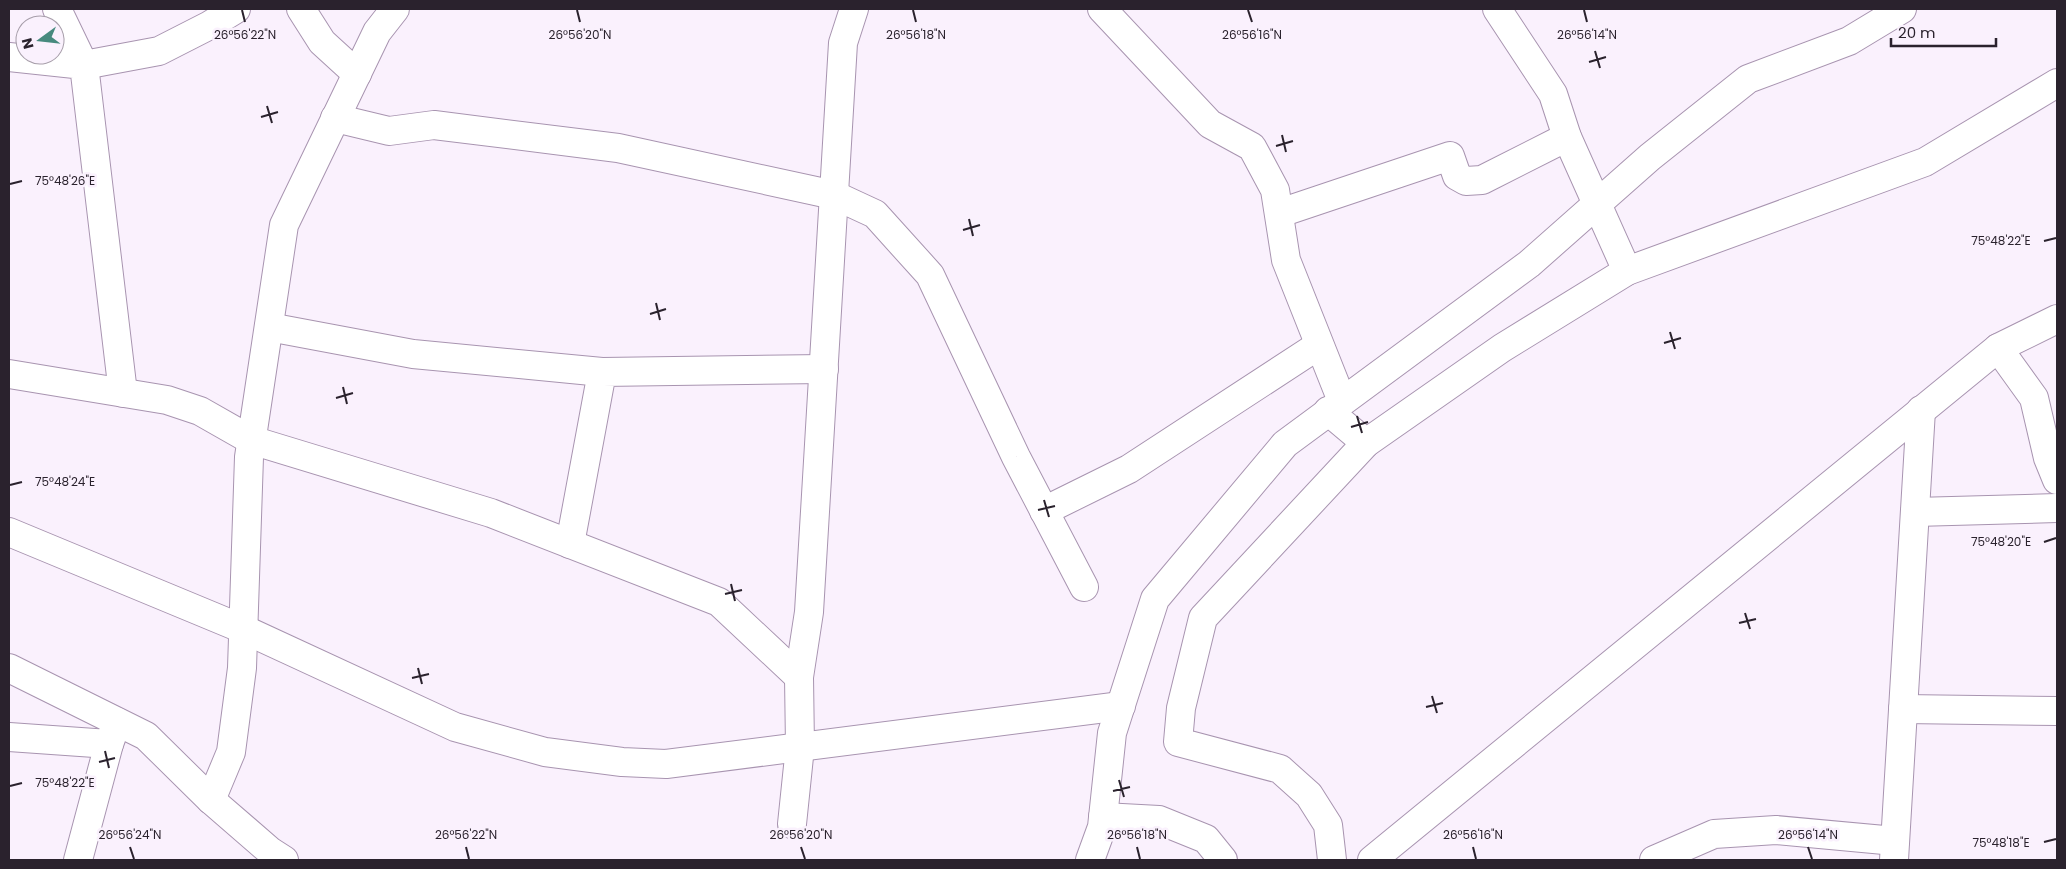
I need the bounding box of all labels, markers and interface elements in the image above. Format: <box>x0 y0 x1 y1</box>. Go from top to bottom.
north arrow <box>15 15 65 65</box>
scale bar <box>1891 15 1996 47</box>
text: 20 m <box>1898 22 1936 43</box>
text: 26°56'22"N <box>214 26 276 43</box>
text: 26°56'20"N <box>549 26 611 43</box>
text: 26°56'18"N <box>886 26 946 43</box>
text: 26°56'16"N <box>1222 26 1282 43</box>
text: 26°56'14"N <box>1557 26 1617 43</box>
text: N <box>16 36 38 51</box>
text: 75°48'26"E <box>35 172 95 189</box>
text: 75°48'22"E <box>1971 232 2031 249</box>
text: 75°48'24"E <box>35 473 95 490</box>
text: 75°48'20"E <box>1971 533 2031 550</box>
text: 75°48'22"E <box>35 774 95 791</box>
text: 26°56'24"N <box>99 826 161 843</box>
text: 26°56'22"N <box>435 826 497 843</box>
text: 26°56'20"N <box>770 826 832 843</box>
text: 26°56'18"N <box>1107 826 1167 843</box>
text: 26°56'16"N <box>1443 826 1503 843</box>
text: 26°56'14"N <box>1778 826 1838 843</box>
text: 75°48'18"E <box>1972 834 2030 851</box>

